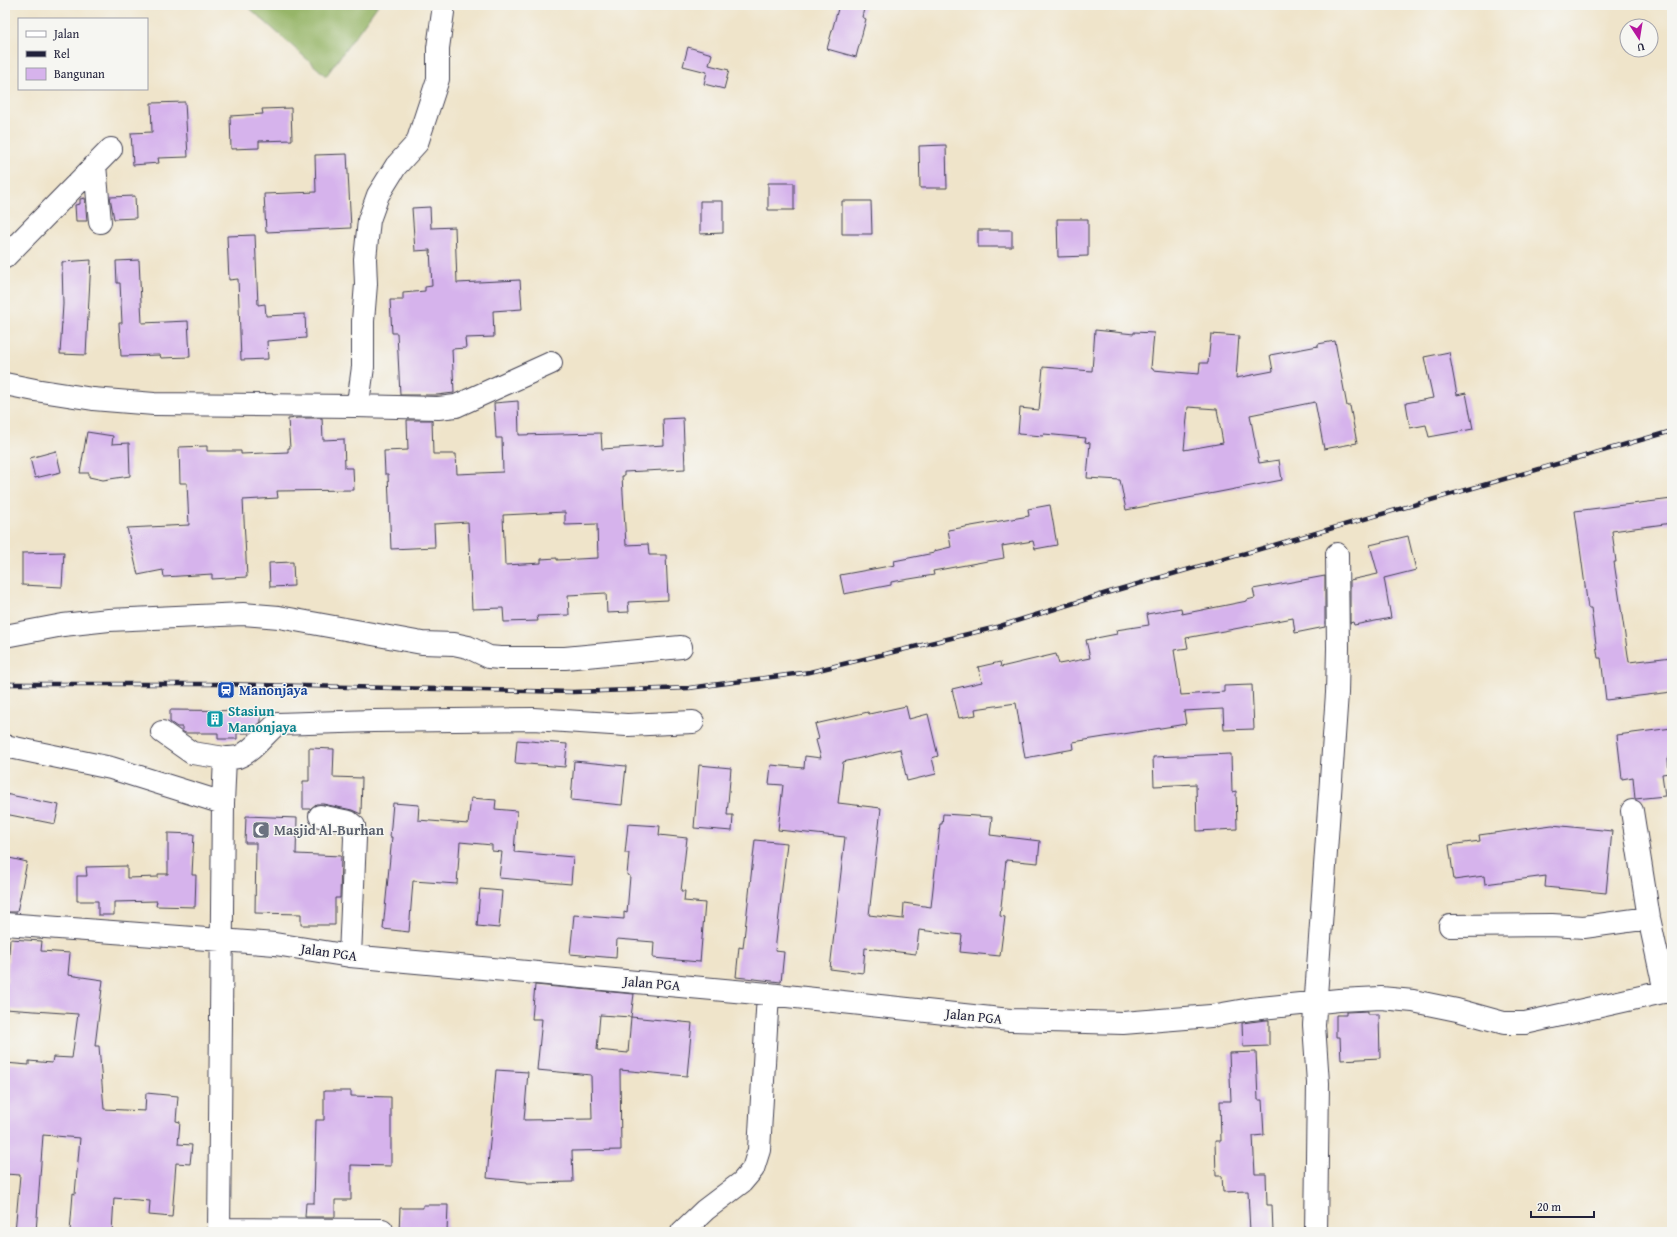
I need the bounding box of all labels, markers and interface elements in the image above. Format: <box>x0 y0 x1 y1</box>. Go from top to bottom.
legend <box>18 18 148 90</box>
north arrow <box>1619 18 1659 58</box>
text: Jalan <box>52 25 79 42</box>
text: U <box>1635 39 1646 56</box>
text: Rel <box>54 45 71 62</box>
text: Bangunan <box>54 65 105 82</box>
station icon: Manonjaya <box>216 680 236 700</box>
place label: Manonjaya <box>239 680 309 700</box>
place label: Stasiun Manonjaya <box>228 701 298 737</box>
building icon: Stasiun Manonjaya <box>205 709 225 729</box>
mosque icon: Masjid Al-Burhan <box>251 820 271 840</box>
place label: Masjid Al-Burhan <box>274 820 385 840</box>
street label: Jalan PGA <box>298 938 359 966</box>
street label: Jalan PGA <box>621 970 682 995</box>
street label: Jalan PGA <box>943 1003 1004 1029</box>
scale bar <box>1531 1193 1594 1219</box>
text: 20 m <box>1537 1198 1561 1215</box>

